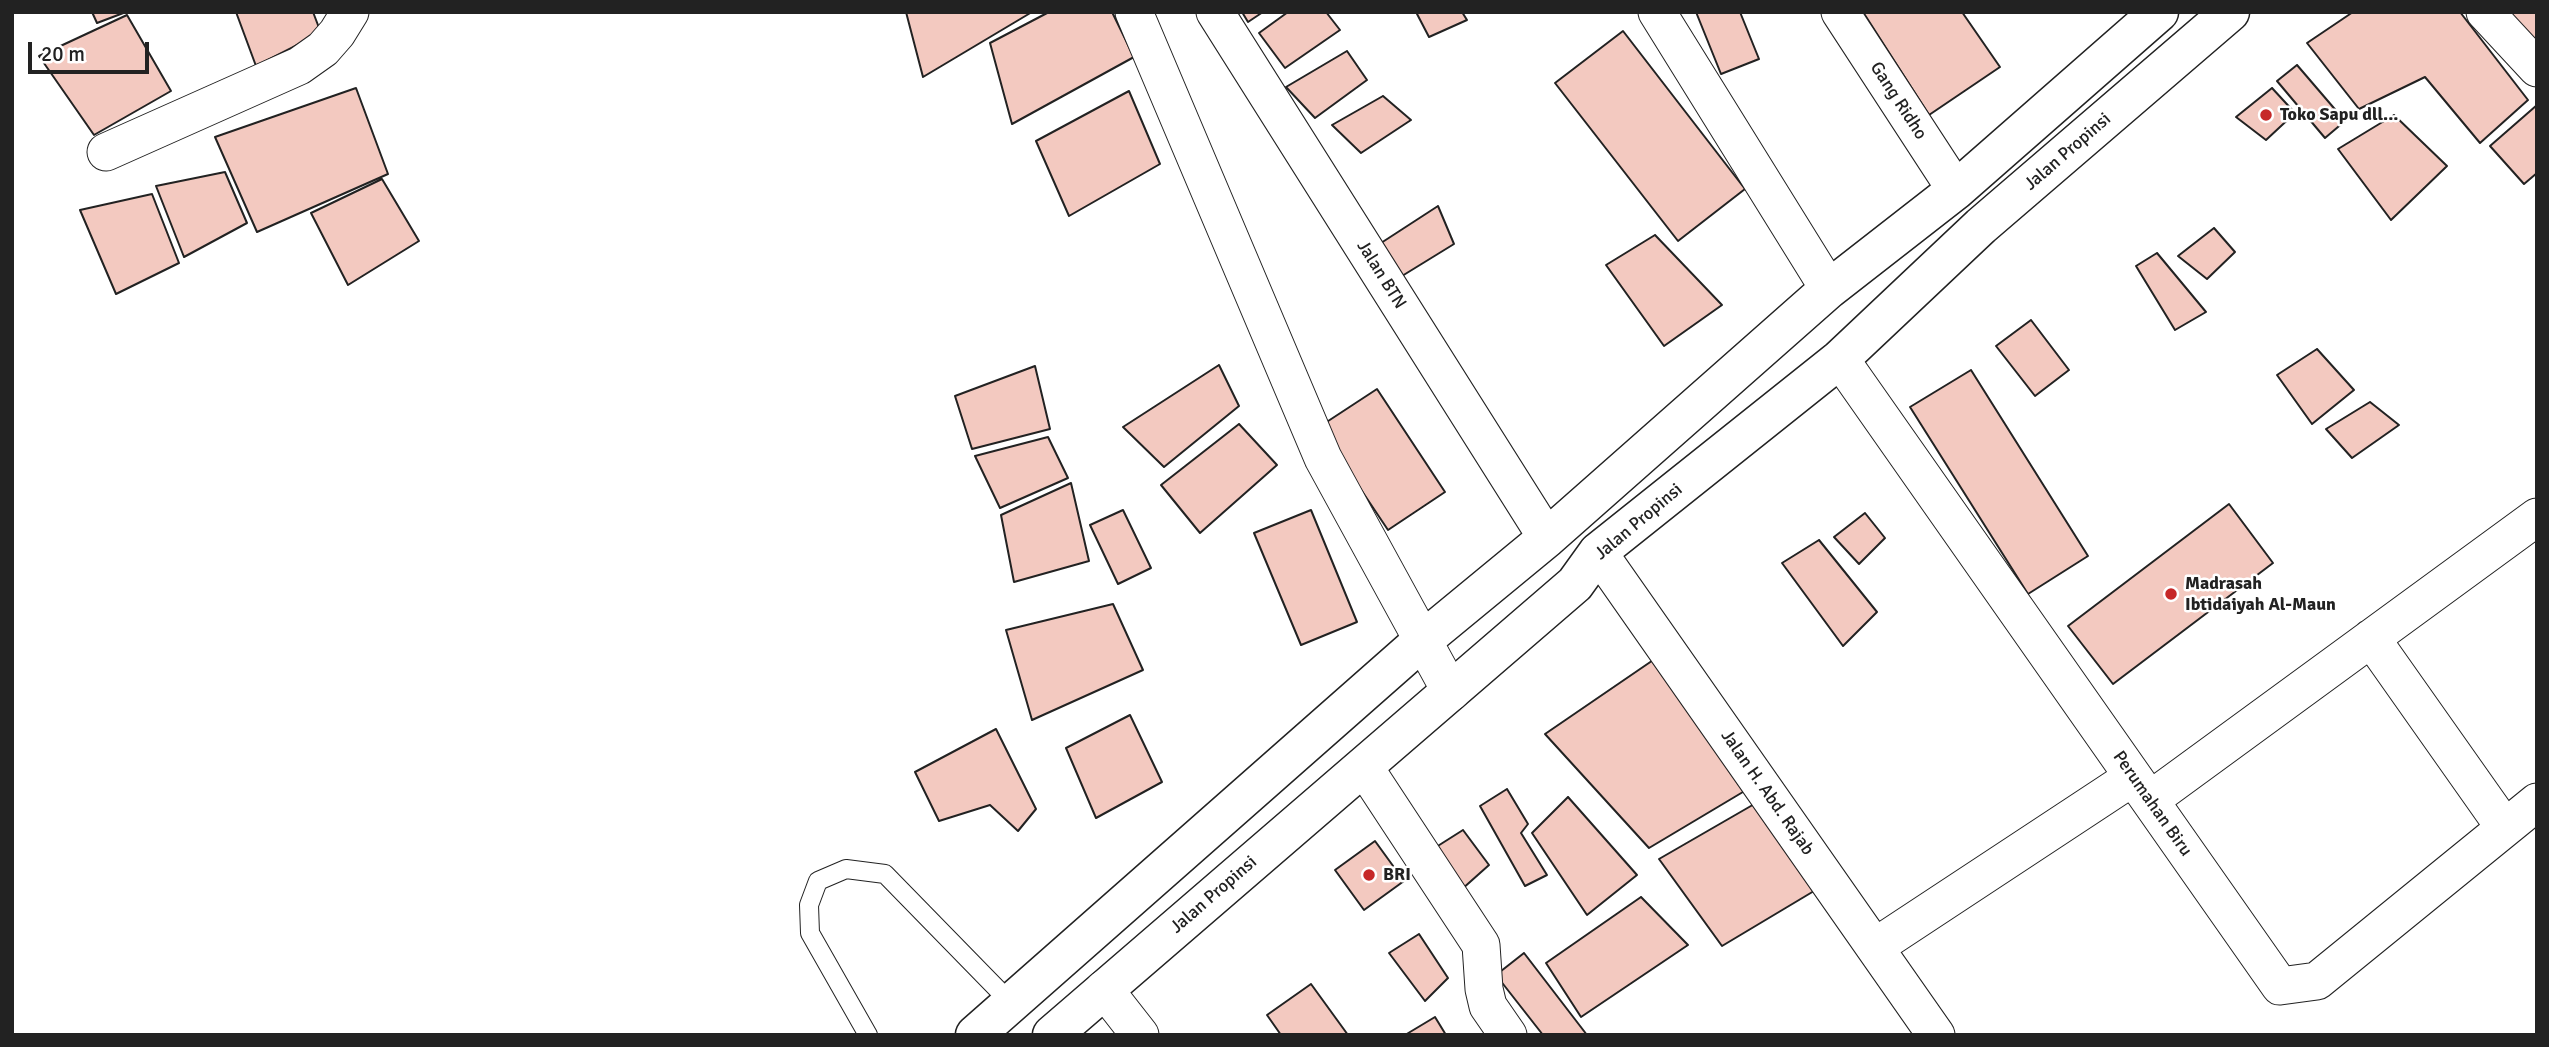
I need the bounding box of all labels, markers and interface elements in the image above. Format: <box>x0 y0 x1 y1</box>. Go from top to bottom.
scale bar <box>32 28 152 72</box>
text: 20 m <box>41 41 85 67</box>
street label: Gang Ridho <box>1865 58 1931 144</box>
place label: Toko Sapu dll... <box>2280 104 2399 126</box>
marker: Toko Sapu dll... <box>2258 107 2274 123</box>
street label: Jalan Propinsi <box>2020 109 2116 195</box>
street label: Jalan BTN <box>1352 237 1410 313</box>
street label: Jalan Propinsi <box>1591 479 1687 565</box>
place label: Madrasah Ibtidaiyah Al-Maun <box>2185 573 2336 616</box>
marker: Madrasah Ibtidaiyah Al-Maun <box>2163 586 2179 602</box>
street label: Jalan H. Abd. Rajab <box>1716 726 1818 860</box>
street label: Perumahan Biru <box>2108 747 2196 861</box>
street label: Jalan Propinsi <box>1166 852 1262 938</box>
place label: BRI <box>1383 864 1411 886</box>
marker: BRI <box>1361 867 1377 883</box>

